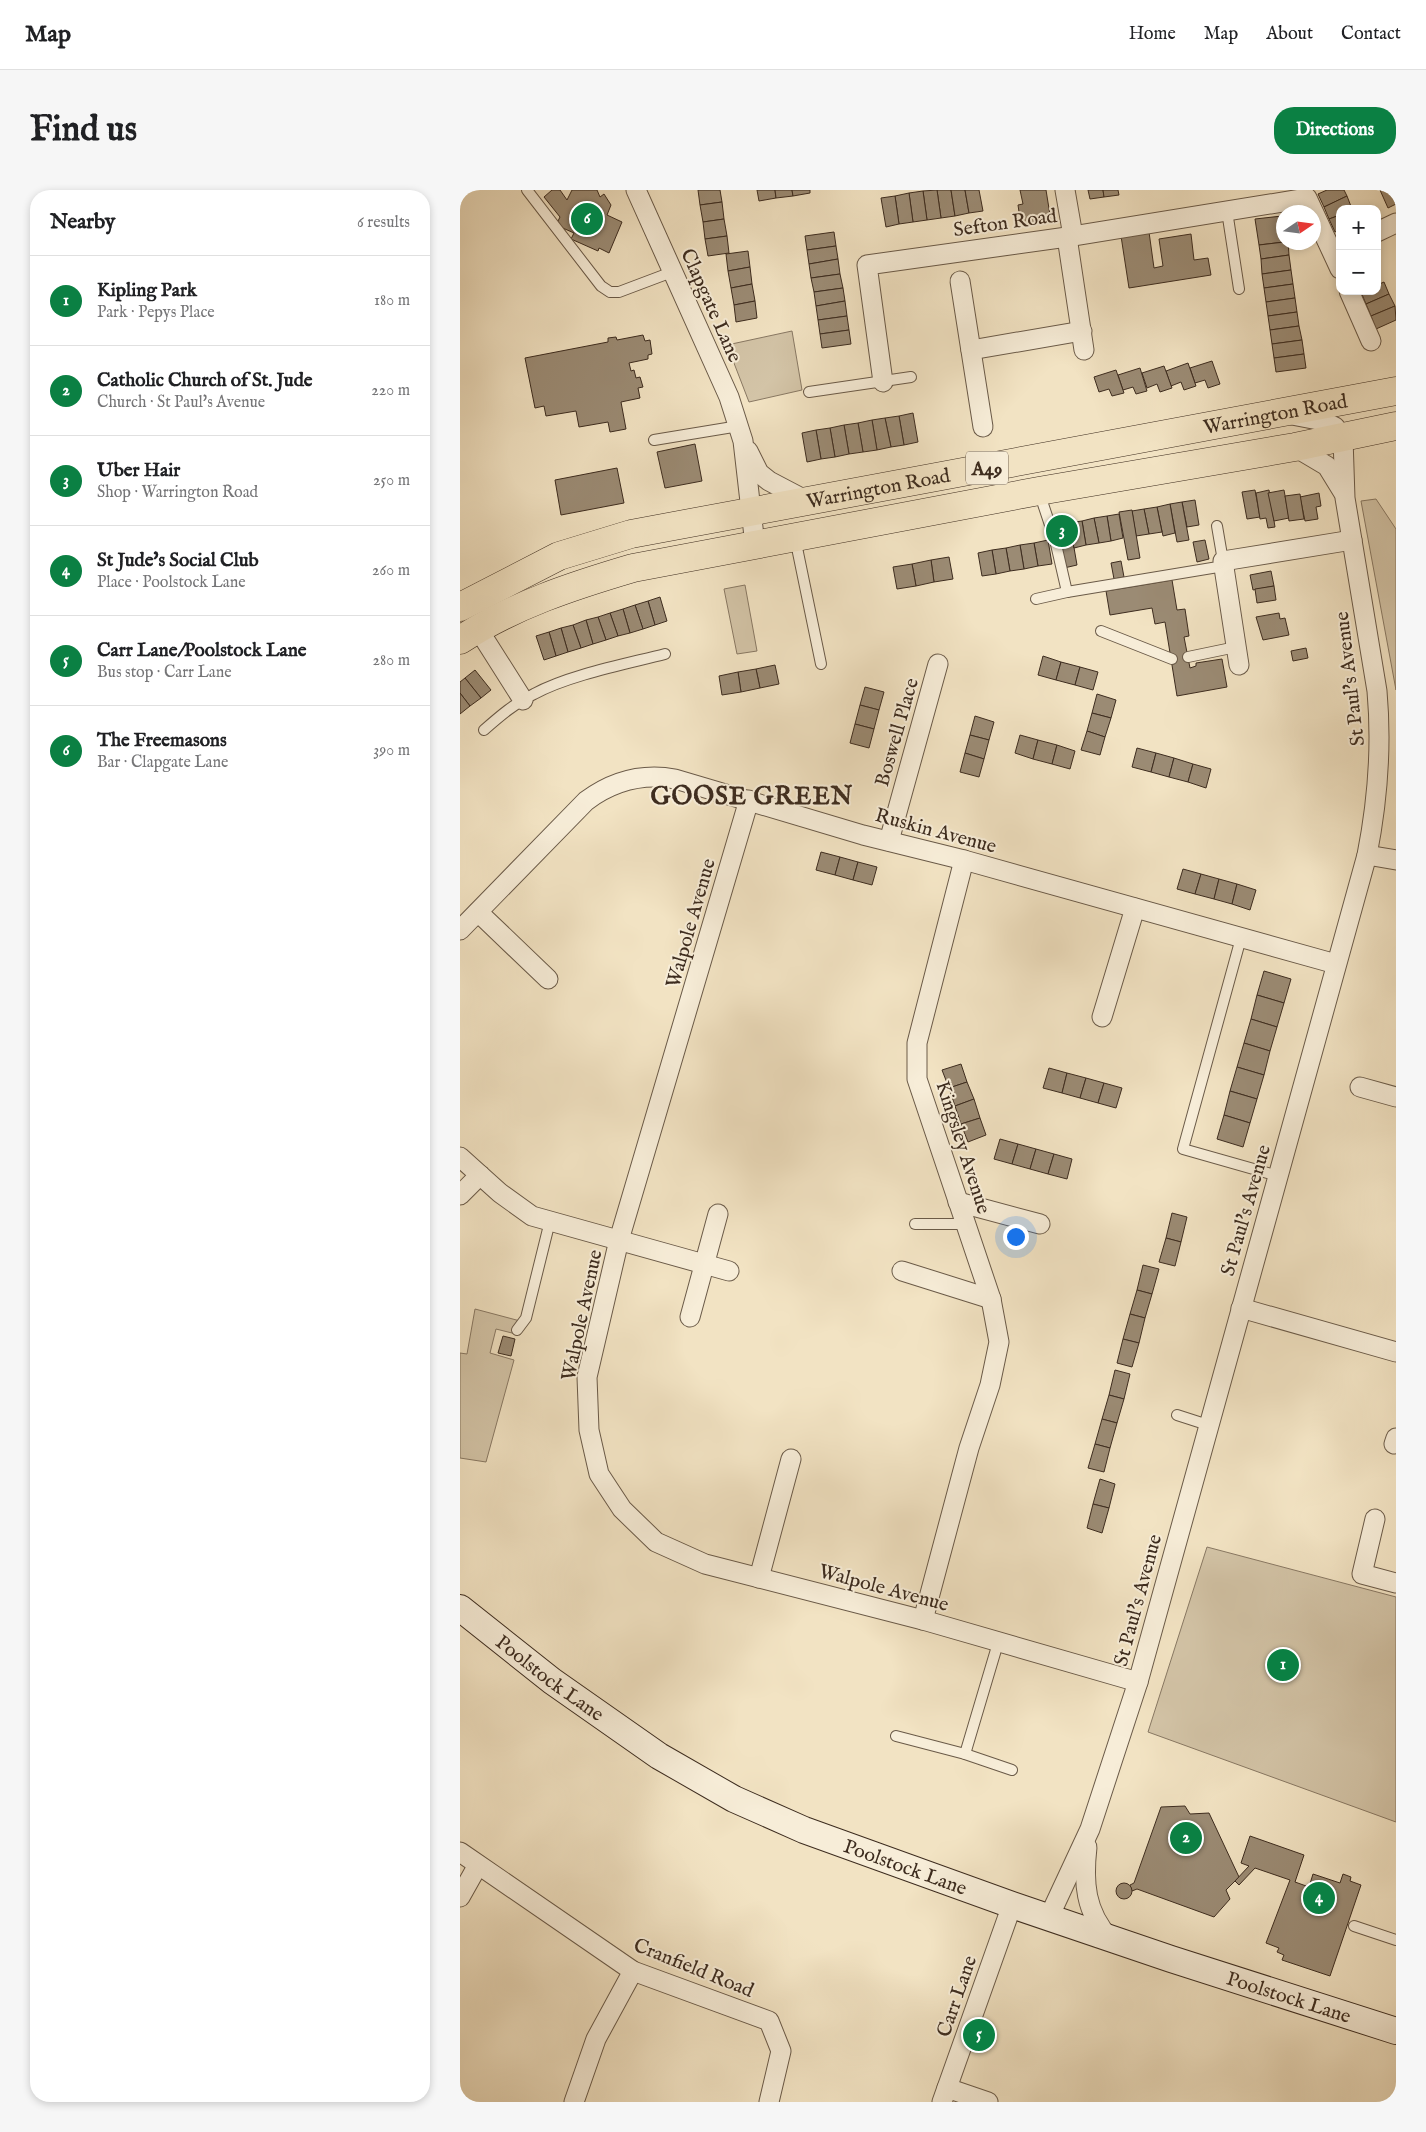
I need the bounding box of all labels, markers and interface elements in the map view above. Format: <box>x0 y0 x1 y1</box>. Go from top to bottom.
text: Map <box>25 19 71 50</box>
text: Home <box>1129 23 1176 46</box>
text: Map <box>1204 23 1238 46</box>
text: About <box>1266 23 1313 46</box>
text: Contact <box>1341 23 1401 46</box>
button: Directions <box>1274 107 1396 154</box>
text: Find us <box>30 108 137 153</box>
pin: 6 <box>571 200 603 238</box>
street label: Sefton Road <box>952 204 1059 243</box>
north arrow <box>1276 205 1321 250</box>
map controls <box>1336 205 1381 295</box>
button: + <box>1336 205 1381 250</box>
text: Nearby <box>50 209 115 236</box>
text: 6 results <box>357 213 410 233</box>
street label: Clapgate Lane <box>674 245 747 366</box>
button: − <box>1336 250 1381 295</box>
text: Kipling Park <box>97 279 197 303</box>
text: 1 <box>63 291 69 311</box>
text: 180 m <box>374 291 410 311</box>
text: Park · Pepys Place <box>97 303 215 323</box>
text: Catholic Church of St. Jude <box>97 369 313 393</box>
text: 2 <box>62 381 70 401</box>
text: 220 m <box>371 381 410 401</box>
street label: Warrington Road <box>1201 389 1350 441</box>
text: Church · St Paul's Avenue <box>97 393 265 413</box>
road number: A49 <box>966 452 1008 484</box>
text: Uber Hair <box>97 459 180 483</box>
street label: Warrington Road <box>804 464 953 515</box>
text: 3 <box>63 471 69 491</box>
text: 250 m <box>373 471 410 491</box>
text: Shop · Warrington Road <box>97 483 258 503</box>
pin: 3 <box>1046 512 1078 550</box>
text: St Jude's Social Club <box>97 549 259 573</box>
text: 4 <box>62 561 70 581</box>
text: 260 m <box>372 561 410 581</box>
text: Place · Poolstock Lane <box>97 573 246 593</box>
street label: St Paul's Avenue <box>1330 610 1371 747</box>
text: Carr Lane/Poolstock Lane <box>97 639 307 663</box>
text: 5 <box>63 651 69 671</box>
text: 280 m <box>373 651 410 671</box>
text: Bus stop · Carr Lane <box>97 663 232 683</box>
street label: Boswell Place <box>870 675 925 790</box>
text: The Freemasons <box>97 729 227 753</box>
text: 6 <box>63 741 69 761</box>
text: 390 m <box>373 741 410 761</box>
text: Bar · Clapgate Lane <box>97 753 228 773</box>
district label: GOOSE GREEN <box>651 781 853 813</box>
street label: Ruskin Avenue <box>872 803 999 860</box>
street label: Walpole Avenue <box>661 856 722 991</box>
street label: Kingsley Avenue <box>929 1078 996 1217</box>
street label: St Paul's Avenue <box>1216 1142 1277 1279</box>
your location <box>1003 1224 1029 1250</box>
street label: Walpole Avenue <box>556 1247 609 1383</box>
street label: St Paul's Avenue <box>1109 1532 1168 1669</box>
street label: Walpole Avenue <box>816 1559 951 1618</box>
street label: Poolstock Lane <box>490 1630 608 1728</box>
pin: 1 <box>1267 1646 1299 1684</box>
pin: 2 <box>1170 1819 1202 1857</box>
street label: Poolstock Lane <box>840 1834 970 1902</box>
pin: 4 <box>1303 1879 1335 1917</box>
street label: Cranfield Road <box>630 1933 757 2004</box>
street label: Carr Lane <box>932 1952 983 2041</box>
street label: Poolstock Lane <box>1223 1967 1354 2030</box>
pin: 5 <box>963 2016 995 2054</box>

